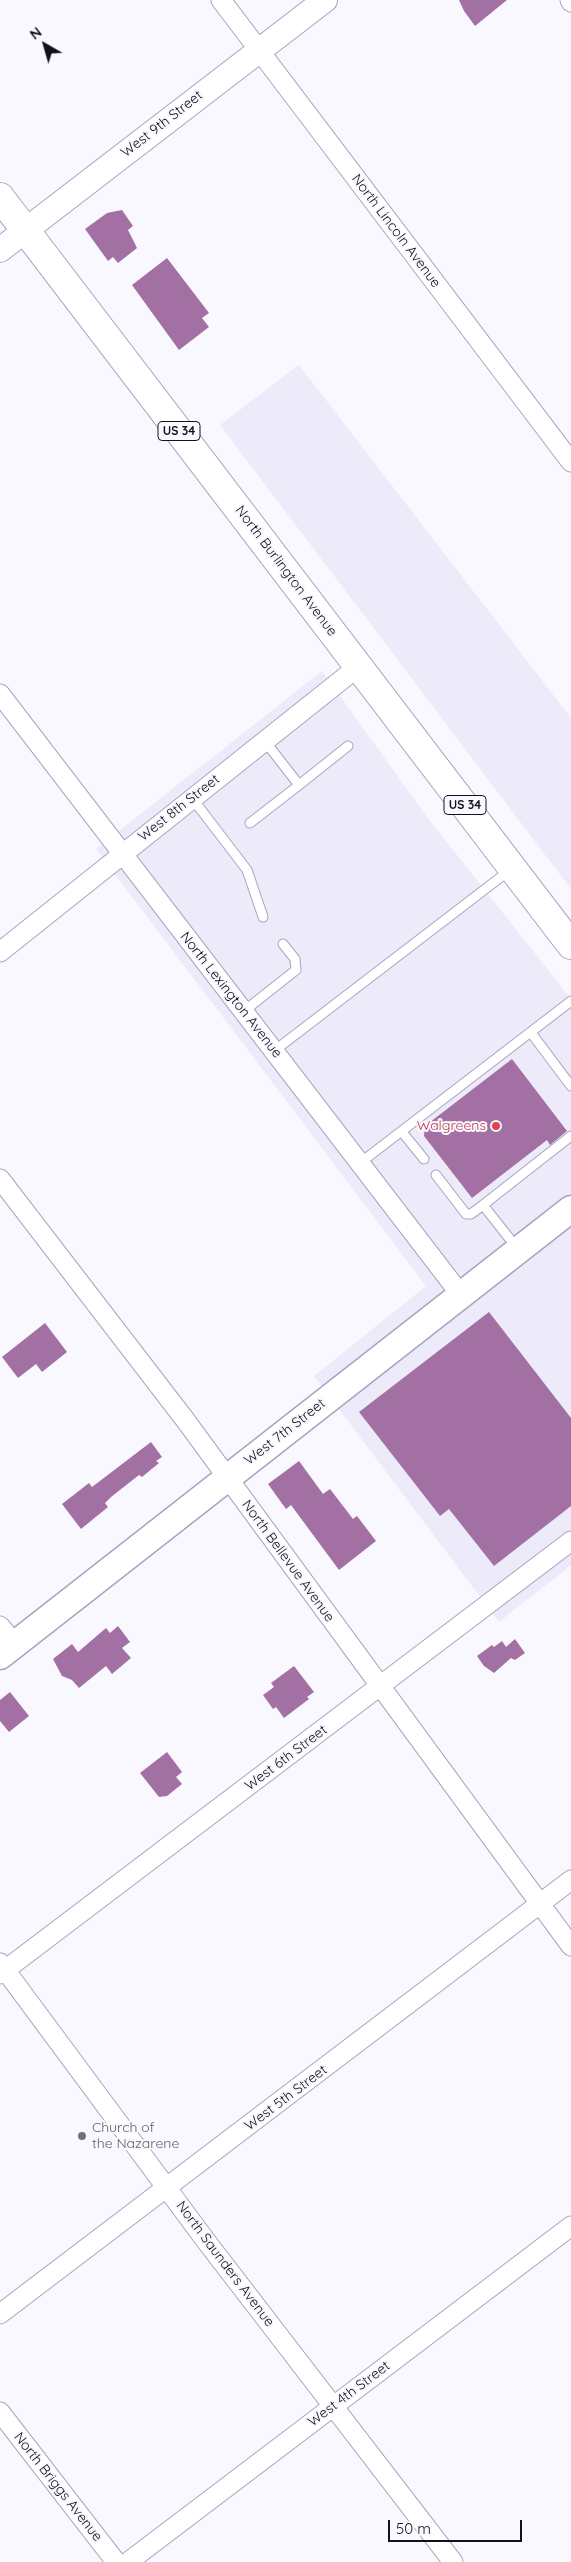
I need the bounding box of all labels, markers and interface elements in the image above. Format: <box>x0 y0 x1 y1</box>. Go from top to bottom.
north arrow <box>20 20 70 70</box>
text: N <box>26 23 45 43</box>
street label: West 9th Street <box>118 87 206 161</box>
street label: North Lincoln Avenue <box>348 171 444 291</box>
road number: US 34 <box>158 422 200 441</box>
street label: North Burlington Avenue <box>231 502 341 640</box>
street label: West 8th Street <box>135 771 223 845</box>
road number: US 34 <box>444 796 486 814</box>
street label: North Lexington Avenue <box>177 929 285 1061</box>
place label: Walgreens <box>417 1118 486 1134</box>
marker: Walgreens <box>490 1120 502 1132</box>
street label: West 7th Street <box>241 1395 329 1469</box>
street label: North Bellevue Avenue <box>238 1497 338 1625</box>
street label: West 6th Street <box>242 1722 330 1794</box>
street label: West 5th Street <box>242 2062 330 2134</box>
place label: Church of the Nazarene <box>92 2120 179 2152</box>
marker: Church of the Nazarene <box>76 2130 88 2142</box>
street label: North Saunders Avenue <box>172 2198 278 2330</box>
street label: West 4th Street <box>305 2358 393 2430</box>
street label: North Briggs Avenue <box>10 2429 106 2545</box>
scale bar <box>391 2510 525 2542</box>
text: 50 m <box>396 2519 431 2538</box>

